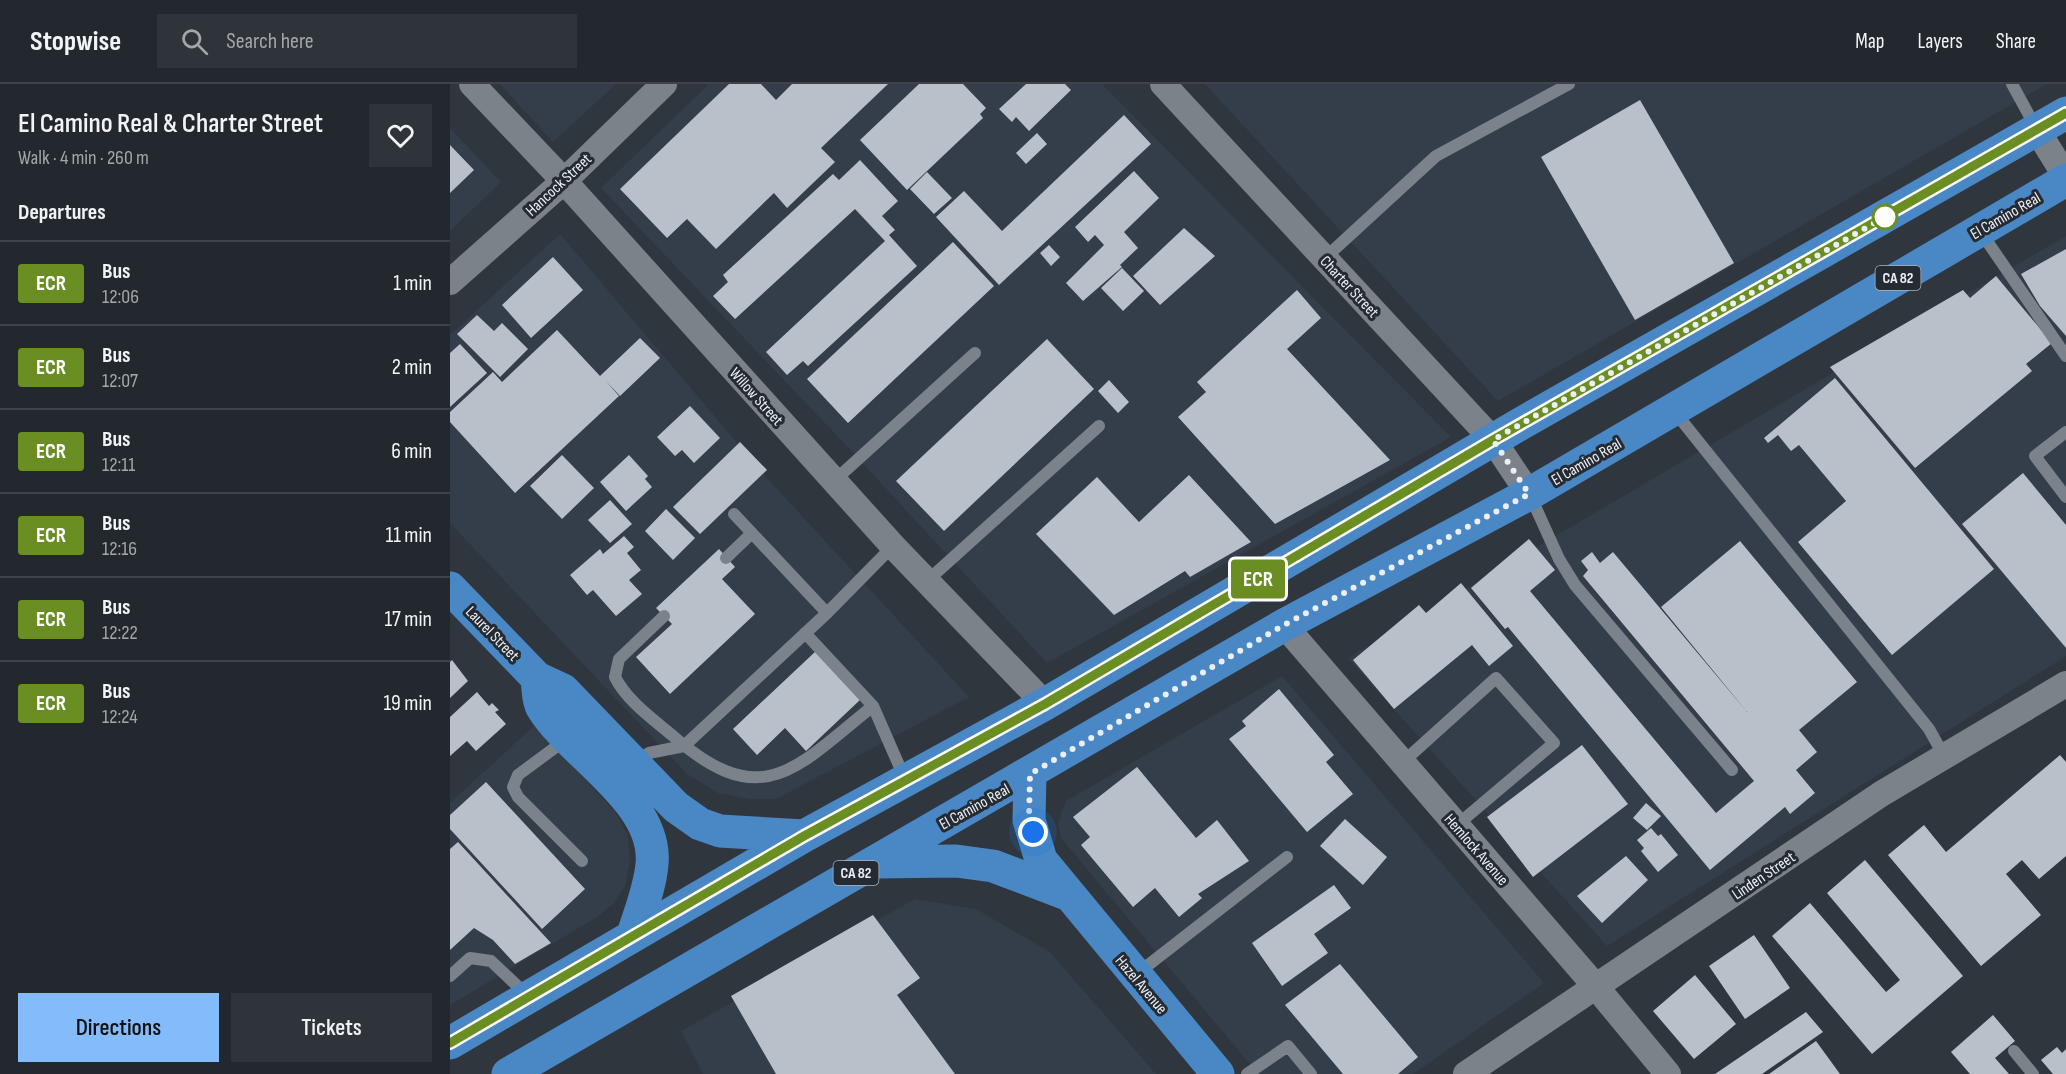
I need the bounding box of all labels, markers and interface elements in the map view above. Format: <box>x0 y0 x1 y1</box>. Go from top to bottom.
search box <box>157 14 577 68</box>
text: Stopwise <box>30 25 121 58</box>
icon: search <box>178 25 211 58</box>
text: Search here <box>226 28 314 55</box>
text: Map <box>1855 29 1884 54</box>
text: Layers <box>1917 29 1963 54</box>
text: Share <box>1996 29 2036 54</box>
button: heart <box>369 104 432 167</box>
text: El Camino Real & Charter Street <box>18 107 323 140</box>
text: Walk · 4 min · 260 m <box>18 146 149 170</box>
street label: Hancock Street <box>522 150 596 220</box>
street label: El Camino Real <box>1967 189 2044 244</box>
text: Departures <box>18 199 106 226</box>
unlabelled marker <box>1872 204 1898 230</box>
street label: Charter Street <box>1315 252 1382 322</box>
text: Bus <box>102 258 131 285</box>
road number: CA 82 <box>1876 266 1920 290</box>
text: 1 min <box>393 270 432 297</box>
text: ECR <box>36 271 66 296</box>
text: 12:06 <box>102 285 139 309</box>
text: Bus <box>102 342 131 369</box>
text: 2 min <box>392 354 432 381</box>
text: ECR <box>36 355 66 380</box>
street label: Willow Street <box>725 364 787 430</box>
text: 12:07 <box>102 369 138 393</box>
text: Bus <box>102 426 131 453</box>
street label: El Camino Real <box>1548 435 1625 490</box>
text: 6 min <box>391 438 432 465</box>
text: ECR <box>36 439 66 464</box>
text: 12:11 <box>102 453 135 477</box>
text: Bus <box>102 510 131 537</box>
text: 11 min <box>385 522 432 549</box>
text: ECR <box>36 523 66 548</box>
text: 12:16 <box>102 537 137 561</box>
line badge: ECR <box>1224 560 1292 598</box>
text: ECR <box>1243 567 1273 592</box>
text: Bus <box>102 594 131 621</box>
street label: Laurel Street <box>461 603 523 665</box>
text: 17 min <box>384 606 432 633</box>
text: ECR <box>36 607 66 632</box>
text: 12:22 <box>102 621 138 645</box>
text: Bus <box>102 678 131 705</box>
text: 19 min <box>383 690 432 717</box>
text: ECR <box>36 691 66 716</box>
text: 12:24 <box>102 705 138 729</box>
street label: El Camino Real <box>936 780 1013 834</box>
street label: Hemlock Avenue <box>1440 810 1512 890</box>
your location <box>1018 817 1048 847</box>
street label: Linden Street <box>1729 848 1799 904</box>
road number: CA 82 <box>834 861 878 885</box>
street label: Hazel Avenue <box>1111 952 1171 1018</box>
button: Directions <box>18 993 219 1062</box>
button: Tickets <box>231 993 432 1062</box>

